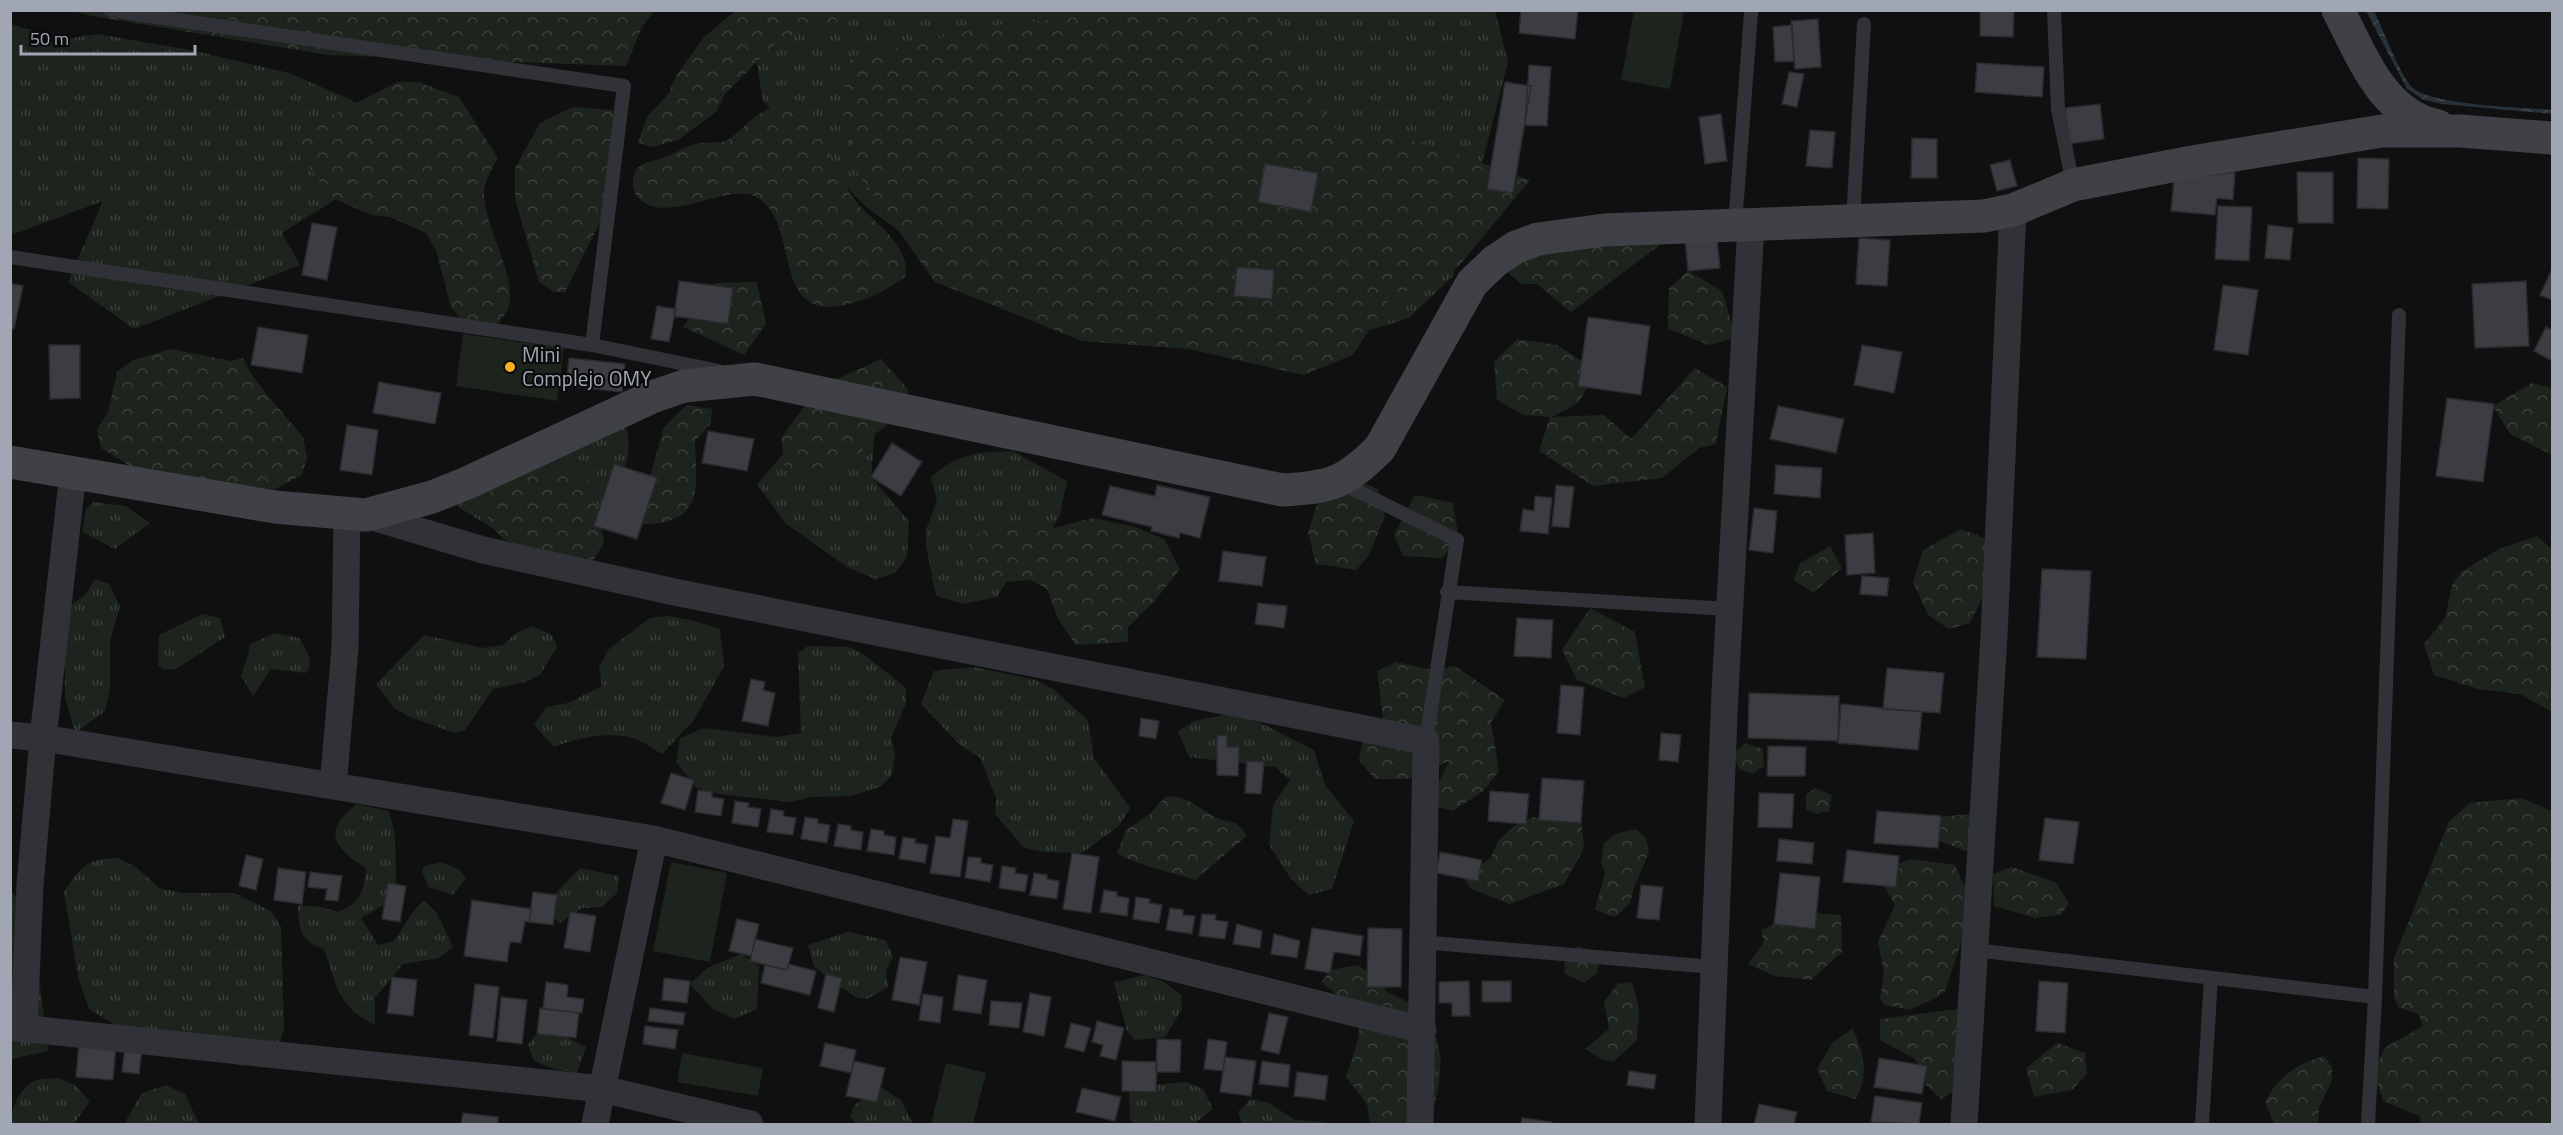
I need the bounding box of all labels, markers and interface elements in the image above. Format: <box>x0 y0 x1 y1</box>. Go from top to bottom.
scale bar <box>21 18 195 56</box>
text: 50 m <box>30 25 69 52</box>
place label: Mini Complejo OMY <box>522 338 652 394</box>
marker: Mini Complejo OMY <box>503 360 517 374</box>

